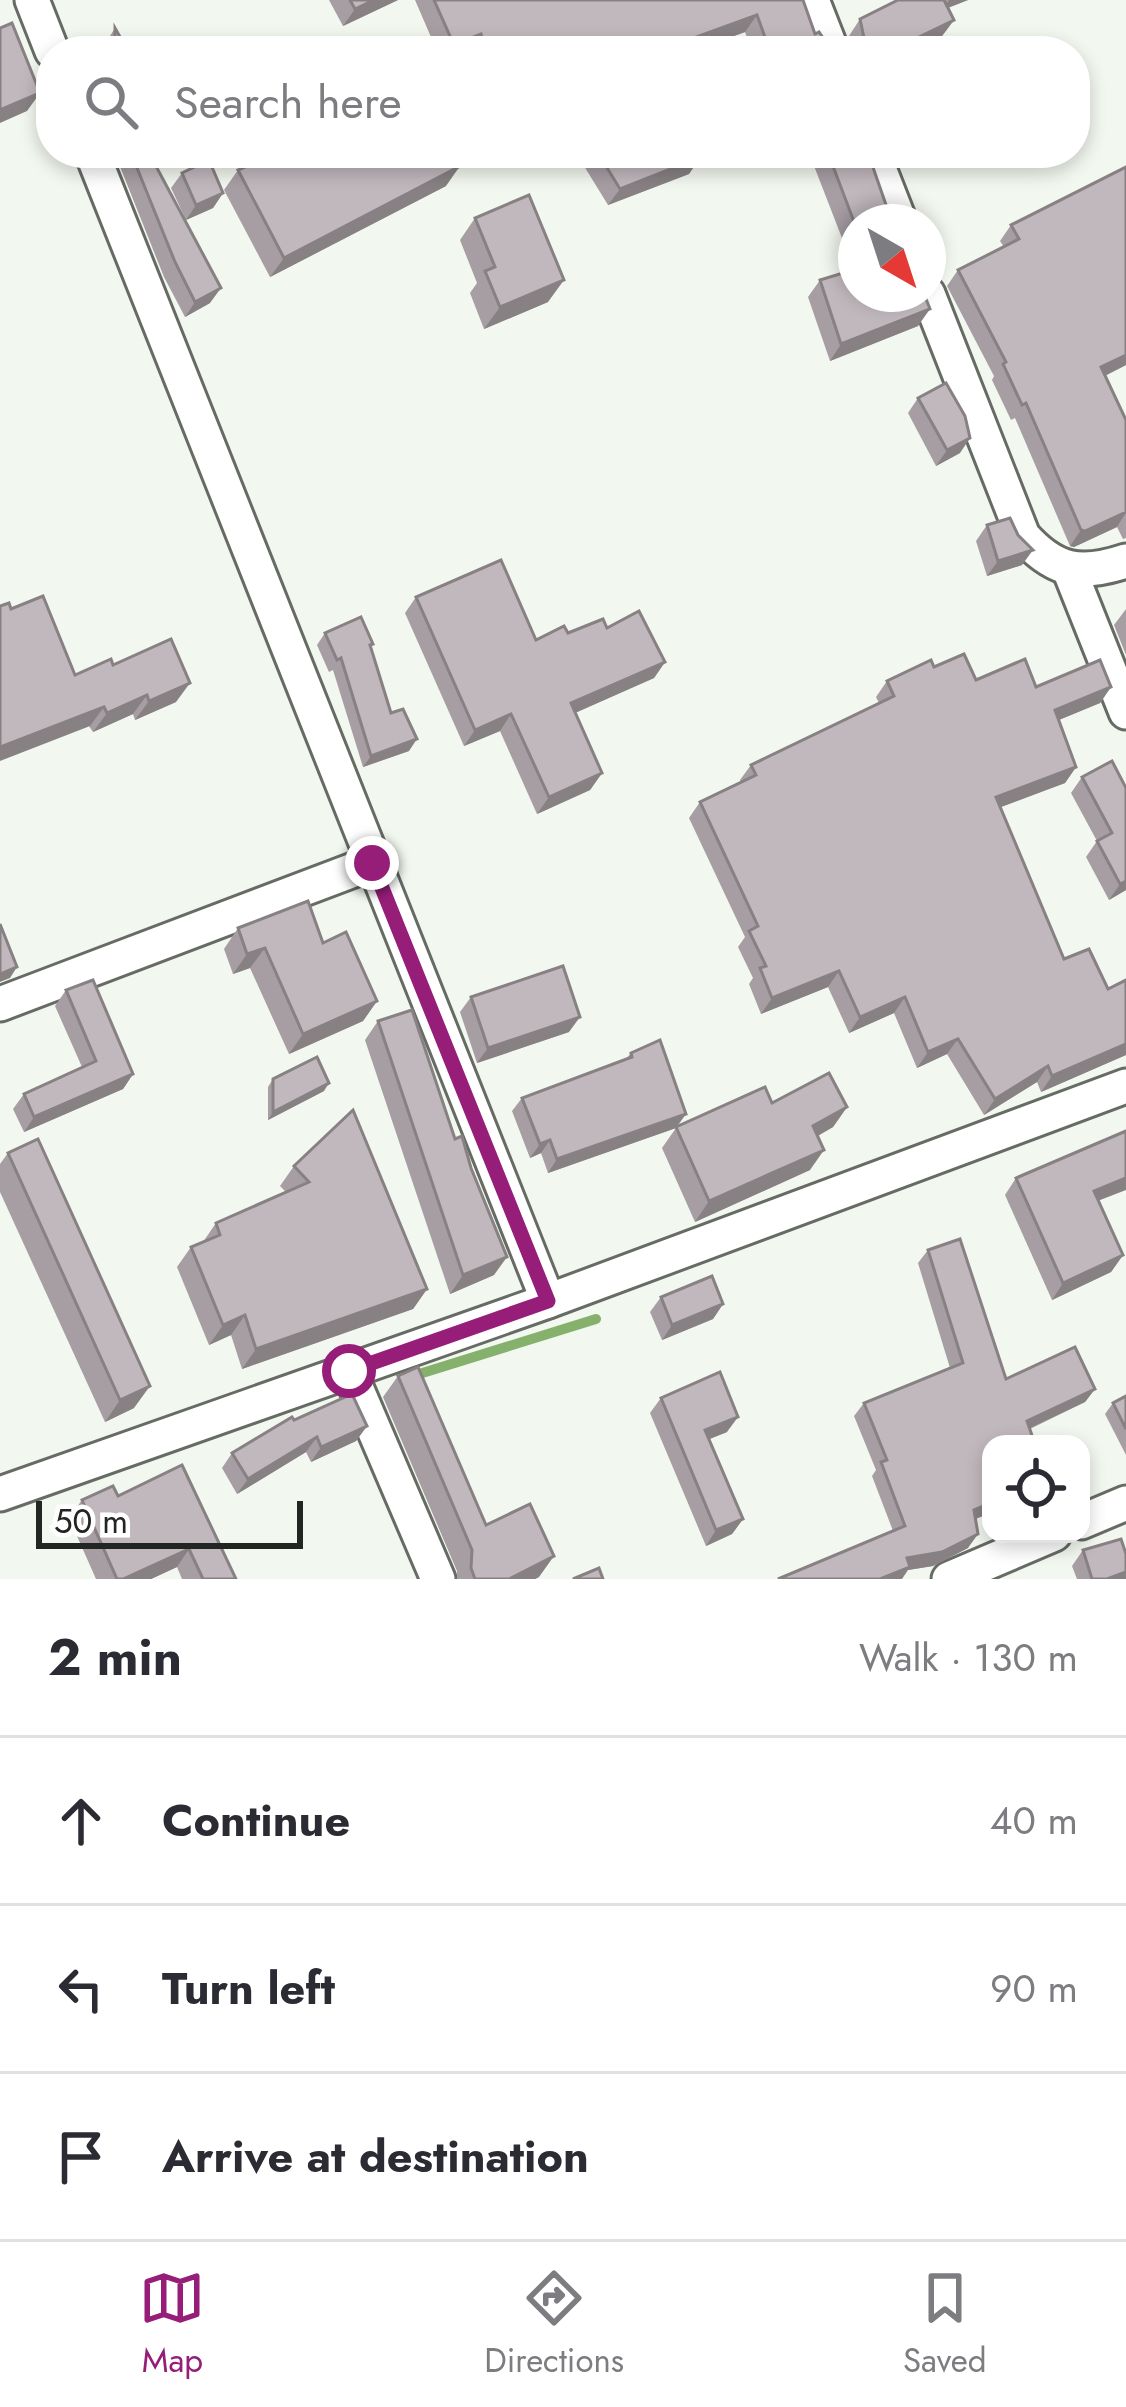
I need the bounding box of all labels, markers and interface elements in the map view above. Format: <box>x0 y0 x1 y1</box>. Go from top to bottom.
search box <box>36 36 1090 168</box>
icon: search <box>78 69 144 135</box>
text: Search here <box>174 70 402 135</box>
north arrow <box>838 204 946 312</box>
route end <box>345 836 399 890</box>
route start <box>322 1344 376 1398</box>
map controls <box>982 1435 1090 1543</box>
button: locate <box>982 1435 1090 1543</box>
scale bar <box>36 1495 303 1548</box>
text: 50 m <box>54 1498 128 1545</box>
text: 2 min <box>48 1620 182 1694</box>
text: Walk · 130 m <box>859 1629 1078 1686</box>
icon: ahead <box>48 1788 114 1854</box>
text: Continue <box>162 1788 350 1853</box>
text: 40 m <box>990 1792 1078 1849</box>
icon: left <box>48 1956 114 2022</box>
text: Turn left <box>162 1956 335 2021</box>
text: 90 m <box>990 1960 1078 2017</box>
icon: arrive <box>48 2124 114 2190</box>
text: Arrive at destination <box>162 2124 589 2189</box>
tab: Map <box>139 2265 205 2384</box>
tab: Directions <box>484 2265 624 2384</box>
tab: Saved <box>903 2265 987 2384</box>

